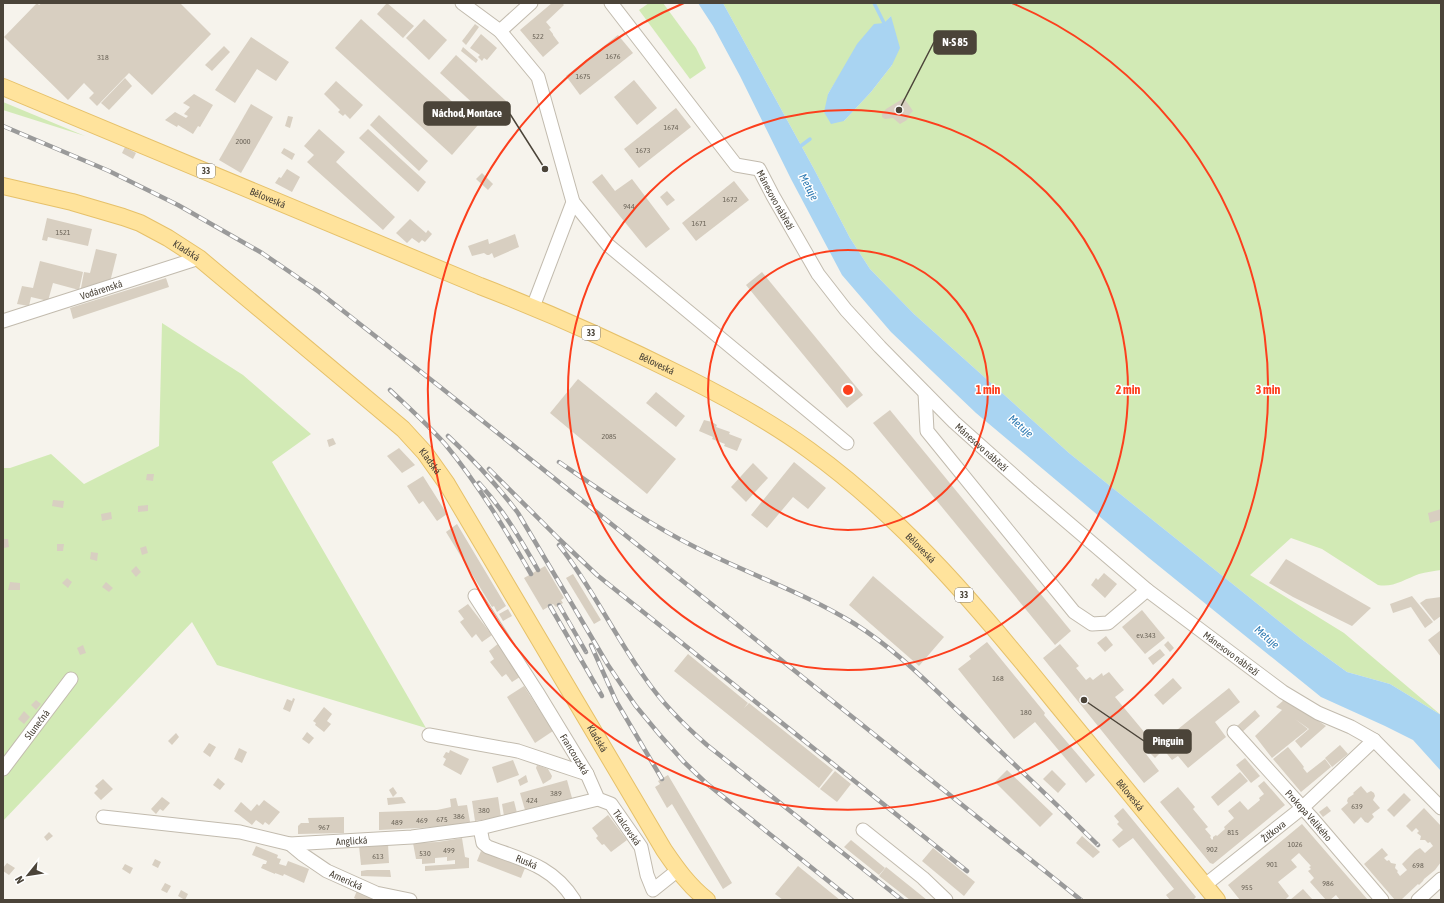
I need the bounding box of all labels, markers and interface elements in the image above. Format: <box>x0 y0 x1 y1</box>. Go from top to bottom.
callout: N-S 85 <box>934 31 976 54</box>
house number: 522 <box>532 32 544 41</box>
text: N-S 85 <box>942 36 968 48</box>
house number: 1676 <box>605 52 621 61</box>
house number: 318 <box>97 53 109 62</box>
house number: 1675 <box>575 72 591 81</box>
callout: Náchod, Montace <box>424 102 510 125</box>
text: Náchod, Montace <box>432 107 502 119</box>
house number: 1674 <box>663 123 679 132</box>
house number: 2000 <box>235 137 251 146</box>
house number: 1673 <box>635 146 651 155</box>
road number: 33 <box>197 164 215 178</box>
street label: Mánesovo nábřeží <box>754 168 797 232</box>
water label: Metuje <box>797 172 821 202</box>
street label: Běloveská <box>248 186 287 210</box>
house number: 1672 <box>722 195 738 204</box>
house number: 944 <box>623 202 635 211</box>
house number: 1671 <box>691 219 707 228</box>
house number: 1521 <box>55 228 71 237</box>
street label: Kladská <box>171 238 202 263</box>
street label: Vodárenská <box>79 278 124 302</box>
road number: 33 <box>582 326 600 340</box>
street label: Běloveská <box>637 351 676 377</box>
centre of rings <box>841 383 855 397</box>
text: 1 min <box>976 383 1000 397</box>
text: 2 min <box>1116 383 1140 397</box>
text: 3 min <box>1256 383 1280 397</box>
water label: Metuje <box>1006 412 1036 440</box>
street label: Mánesovo nábřeží <box>953 421 1011 474</box>
house number: 2085 <box>601 432 617 441</box>
street label: Kladská <box>417 446 443 477</box>
street label: Běloveská <box>903 531 938 566</box>
road number: 33 <box>955 588 973 602</box>
water label: Metuje <box>1252 623 1282 651</box>
street label: Mánesovo nábřeží <box>1201 629 1262 678</box>
house number: ev.343 <box>1136 631 1156 640</box>
house number: 168 <box>992 674 1004 683</box>
street label: Slunečná <box>22 707 52 742</box>
house number: 180 <box>1020 708 1032 717</box>
street label: Kladská <box>585 723 610 754</box>
callout: Pinguin <box>1144 730 1191 753</box>
street label: Francouzská <box>558 732 591 777</box>
text: Pinguin <box>1152 735 1184 747</box>
street label: Běloveská <box>1114 777 1146 813</box>
street label: Prokopa Velikého <box>1283 788 1334 844</box>
house number: 389 <box>550 789 562 798</box>
house number: 424 <box>526 796 538 805</box>
house number: 639 <box>1351 802 1363 811</box>
house number: 380 <box>478 806 490 815</box>
street label: Tkalcovská <box>611 808 643 848</box>
house number: 386 <box>453 812 465 821</box>
house number: 675 <box>436 815 448 824</box>
house number: 469 <box>416 816 428 825</box>
house number: 489 <box>391 818 403 827</box>
street label: Žižkova <box>1259 818 1288 844</box>
house number: 967 <box>318 823 330 832</box>
house number: 815 <box>1227 828 1239 837</box>
street label: Anglická <box>335 835 368 847</box>
house number: 1026 <box>1287 840 1303 849</box>
house number: 902 <box>1206 845 1218 854</box>
house number: 499 <box>443 846 455 855</box>
house number: 530 <box>419 849 431 858</box>
house number: 613 <box>372 852 384 861</box>
street label: Ruská <box>514 852 540 872</box>
north arrow <box>8 855 48 895</box>
house number: 901 <box>1266 860 1278 869</box>
house number: 698 <box>1412 861 1424 870</box>
street label: Americká <box>328 868 364 892</box>
text: N <box>13 874 26 886</box>
house number: 986 <box>1322 879 1334 888</box>
house number: 955 <box>1241 883 1253 892</box>

